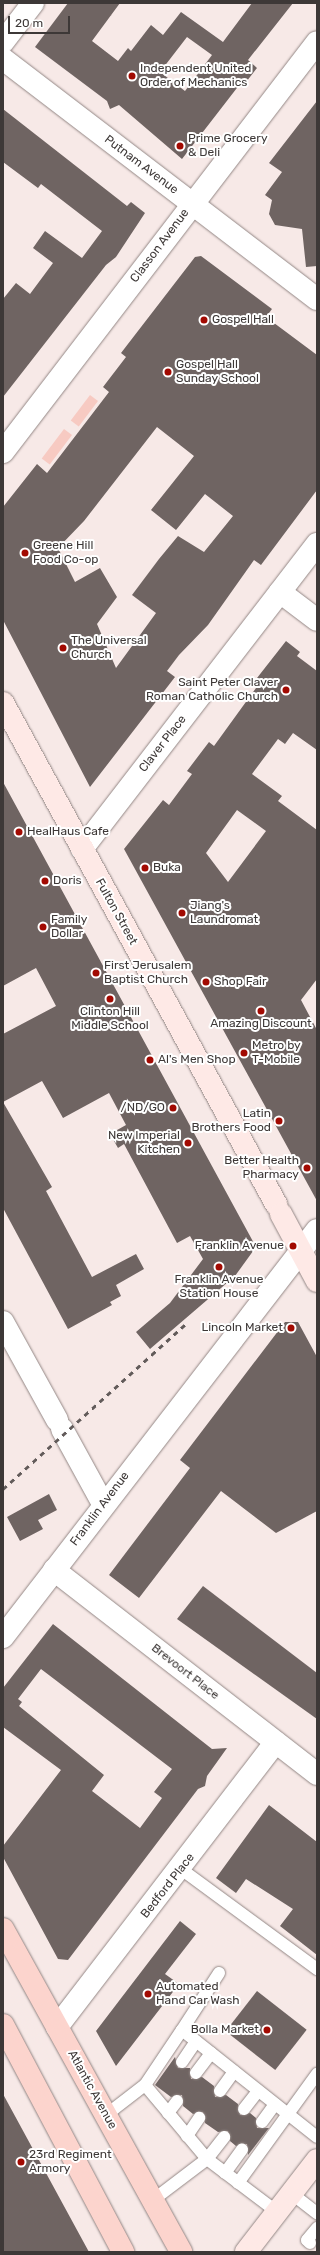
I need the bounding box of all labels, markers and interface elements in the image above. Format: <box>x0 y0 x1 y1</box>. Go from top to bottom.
scale bar <box>10 8 72 34</box>
text: 20 m <box>15 16 43 30</box>
place label: Independent United Order of Mechanics <box>140 62 251 90</box>
marker: Independent United Order of Mechanics <box>127 71 137 81</box>
street label: Putnam Avenue <box>101 132 181 198</box>
place label: Prime Grocery & Deli <box>188 132 268 160</box>
marker: Prime Grocery & Deli <box>175 141 185 151</box>
street label: Classon Avenue <box>127 206 193 286</box>
place label: Gospel Hall <box>212 313 274 327</box>
marker: Gospel Hall <box>199 315 209 325</box>
place label: Gospel Hall Sunday School <box>176 358 259 386</box>
marker: Gospel Hall Sunday School <box>163 367 173 377</box>
place label: Greene Hill Food Co-op <box>33 539 98 567</box>
marker: Greene Hill Food Co-op <box>20 548 30 558</box>
place label: The Universal Church <box>71 634 147 662</box>
marker: The Universal Church <box>58 643 68 653</box>
place label: Saint Peter Claver Roman Catholic Church <box>146 676 278 704</box>
marker: Saint Peter Claver Roman Catholic Church <box>281 685 291 695</box>
street label: Claver Place <box>136 713 190 775</box>
place label: HealHaus Cafe <box>27 825 109 839</box>
marker: HealHaus Cafe <box>14 827 24 837</box>
place label: Buka <box>153 861 181 875</box>
marker: Buka <box>140 863 150 873</box>
place label: Doris <box>53 874 82 888</box>
marker: Doris <box>40 876 50 886</box>
street label: Fulton Street <box>92 876 140 948</box>
place label: Jiang's Laundromat <box>190 899 258 927</box>
marker: Jiang's Laundromat <box>177 908 187 918</box>
place label: Family Dollar <box>51 913 87 941</box>
marker: Family Dollar <box>38 922 48 932</box>
place label: First Jerusalem Baptist Church <box>104 959 191 987</box>
marker: First Jerusalem Baptist Church <box>91 968 101 978</box>
place label: Shop Fair <box>214 975 267 989</box>
marker: Shop Fair <box>201 977 211 987</box>
marker: Clinton Hill Middle School <box>105 994 115 1004</box>
place label: Clinton Hill Middle School <box>71 1005 149 1033</box>
marker: Amazing Discount <box>256 1006 266 1016</box>
place label: Amazing Discount <box>210 1017 312 1031</box>
place label: Metro by T-Mobile <box>252 1039 301 1067</box>
marker: Metro by T-Mobile <box>239 1048 249 1058</box>
place label: Al's Men Shop <box>158 1053 236 1067</box>
marker: Al's Men Shop <box>145 1055 155 1065</box>
place label: /ND/GO <box>121 1101 165 1115</box>
marker: /ND/GO <box>168 1103 178 1113</box>
place label: Latin Brothers Food <box>192 1107 271 1135</box>
marker: Latin Brothers Food <box>274 1116 284 1126</box>
place label: New Imperial Kitchen <box>108 1129 180 1157</box>
marker: New Imperial Kitchen <box>183 1138 193 1148</box>
place label: Better Health Pharmacy <box>224 1154 299 1182</box>
marker: Better Health Pharmacy <box>302 1163 312 1173</box>
place label: Franklin Avenue <box>195 1239 284 1253</box>
marker: Franklin Avenue <box>287 1240 299 1252</box>
marker: Franklin Avenue Station House <box>214 1262 224 1272</box>
place label: Franklin Avenue Station House <box>174 1273 264 1301</box>
place label: Lincoln Market <box>201 1321 283 1335</box>
marker: Lincoln Market <box>286 1323 296 1333</box>
street label: Franklin Avenue <box>67 1469 133 1549</box>
street label: Brevoort Place <box>148 1641 222 1703</box>
street label: Bedford Place <box>138 1851 198 1921</box>
place label: Automated Hand Car Wash <box>156 1980 240 2008</box>
marker: Automated Hand Car Wash <box>143 1989 153 1999</box>
place label: Bolla Market <box>191 2023 259 2037</box>
marker: Bolla Market <box>262 2025 272 2035</box>
street label: Atlantic Avenue <box>64 2048 120 2132</box>
place label: 23rd Regiment Armory <box>29 2148 112 2176</box>
marker: 23rd Regiment Armory <box>16 2157 26 2167</box>

